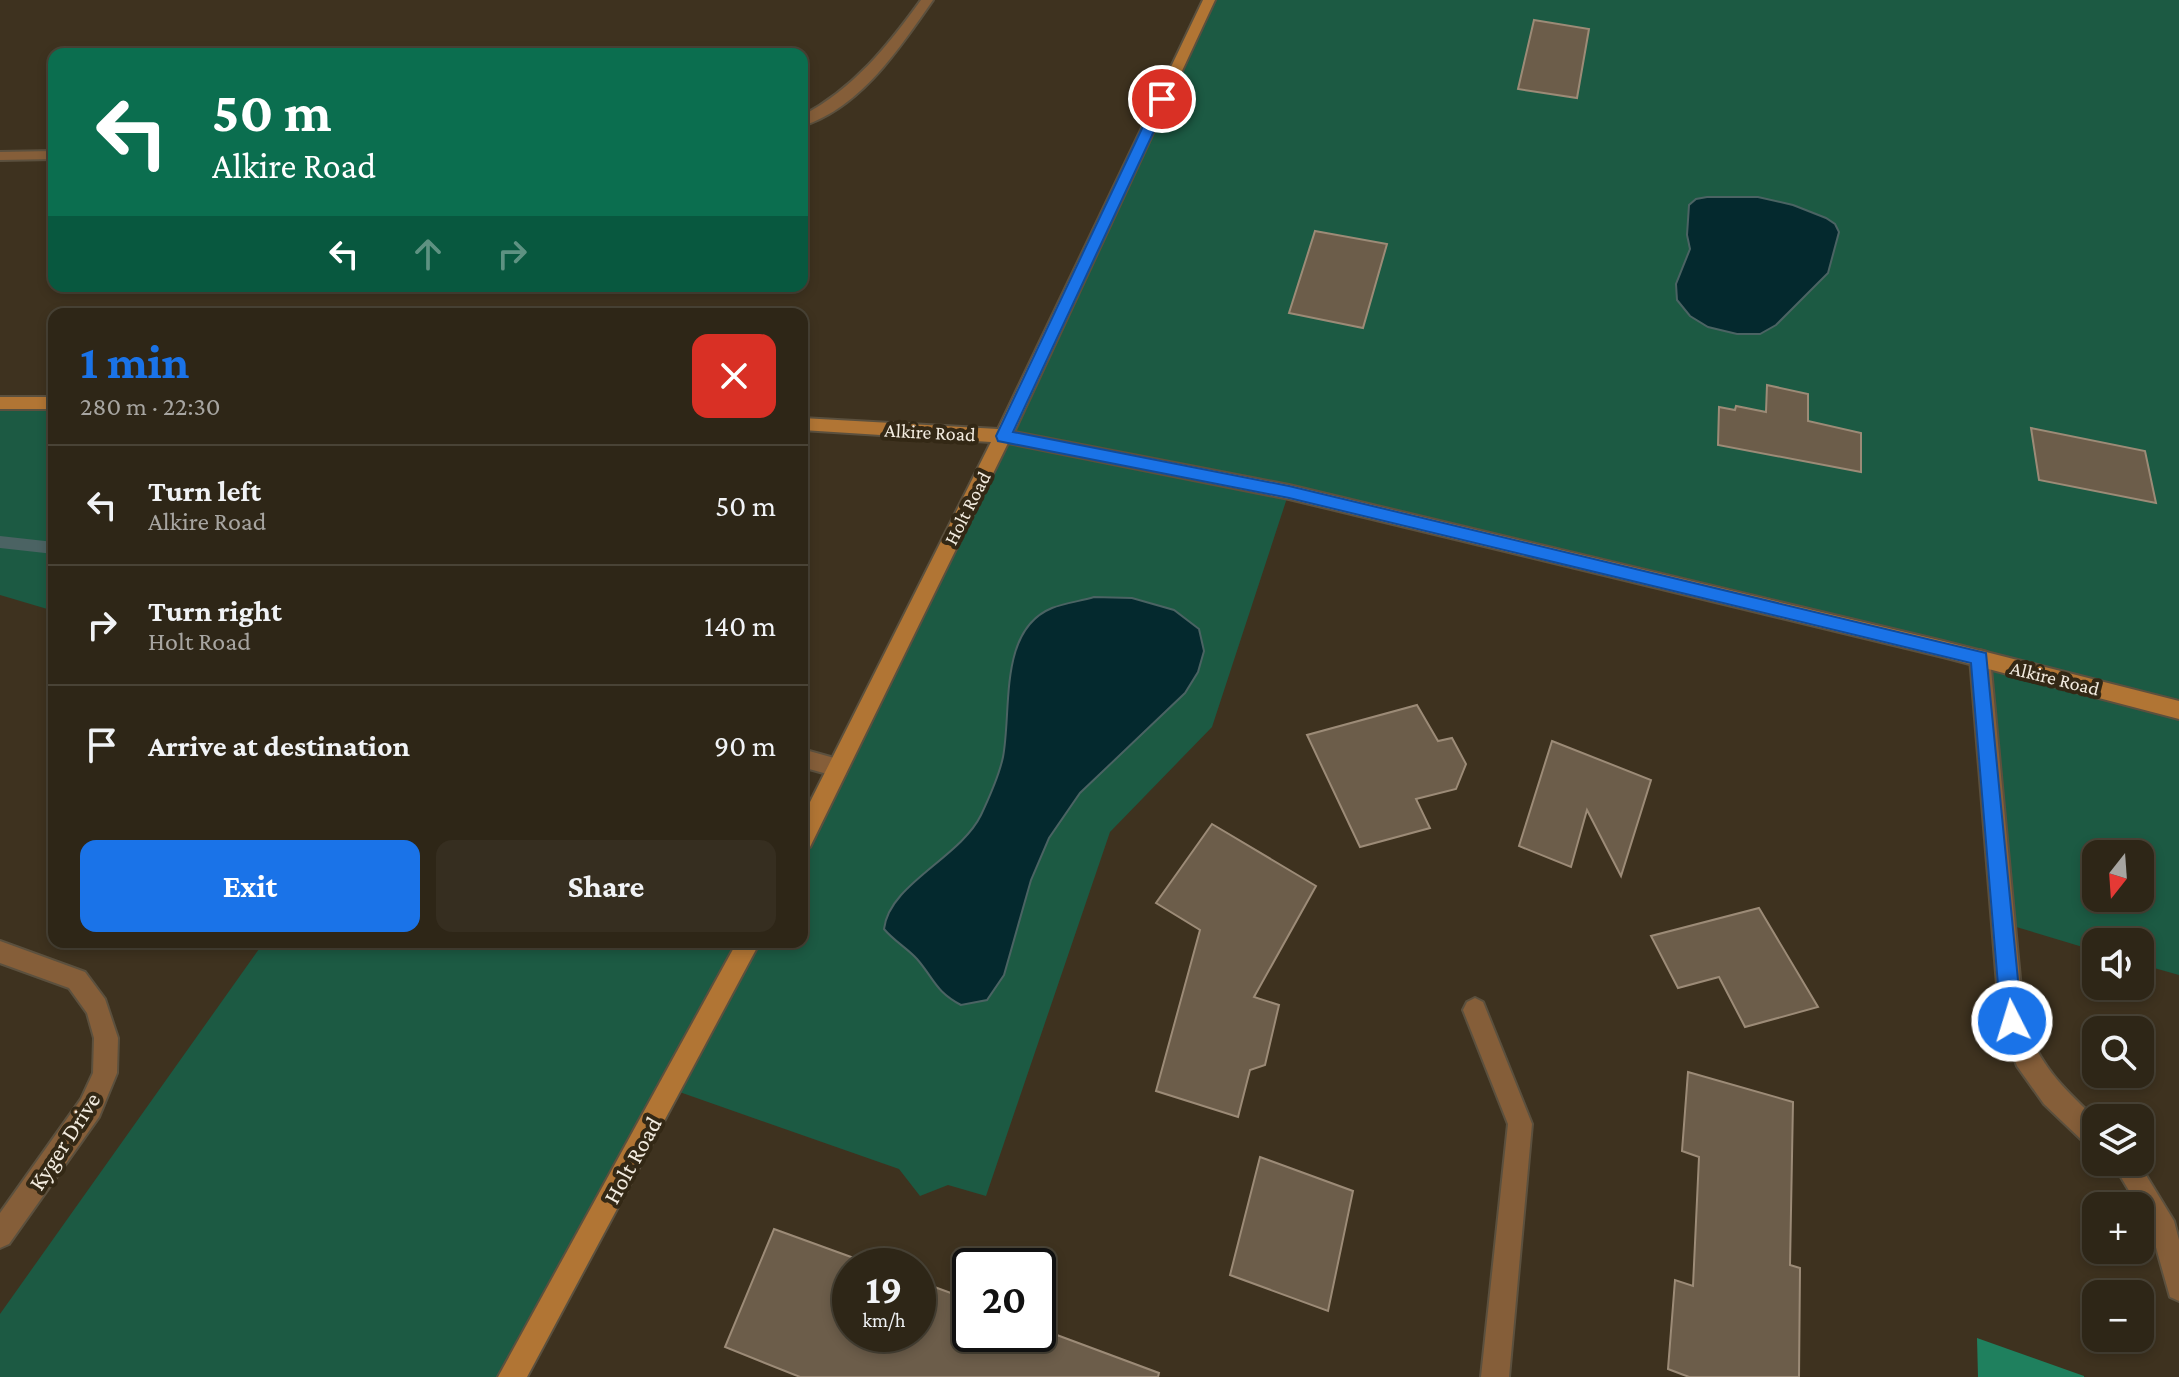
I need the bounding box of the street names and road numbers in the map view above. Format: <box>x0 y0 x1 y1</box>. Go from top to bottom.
street label: Alkire Road <box>884 419 977 445</box>
street label: Holt Road <box>939 467 995 548</box>
street label: Alkire Road <box>2008 656 2102 700</box>
street label: Kyger Drive <box>22 1087 106 1195</box>
street label: Holt Road <box>597 1112 667 1208</box>

